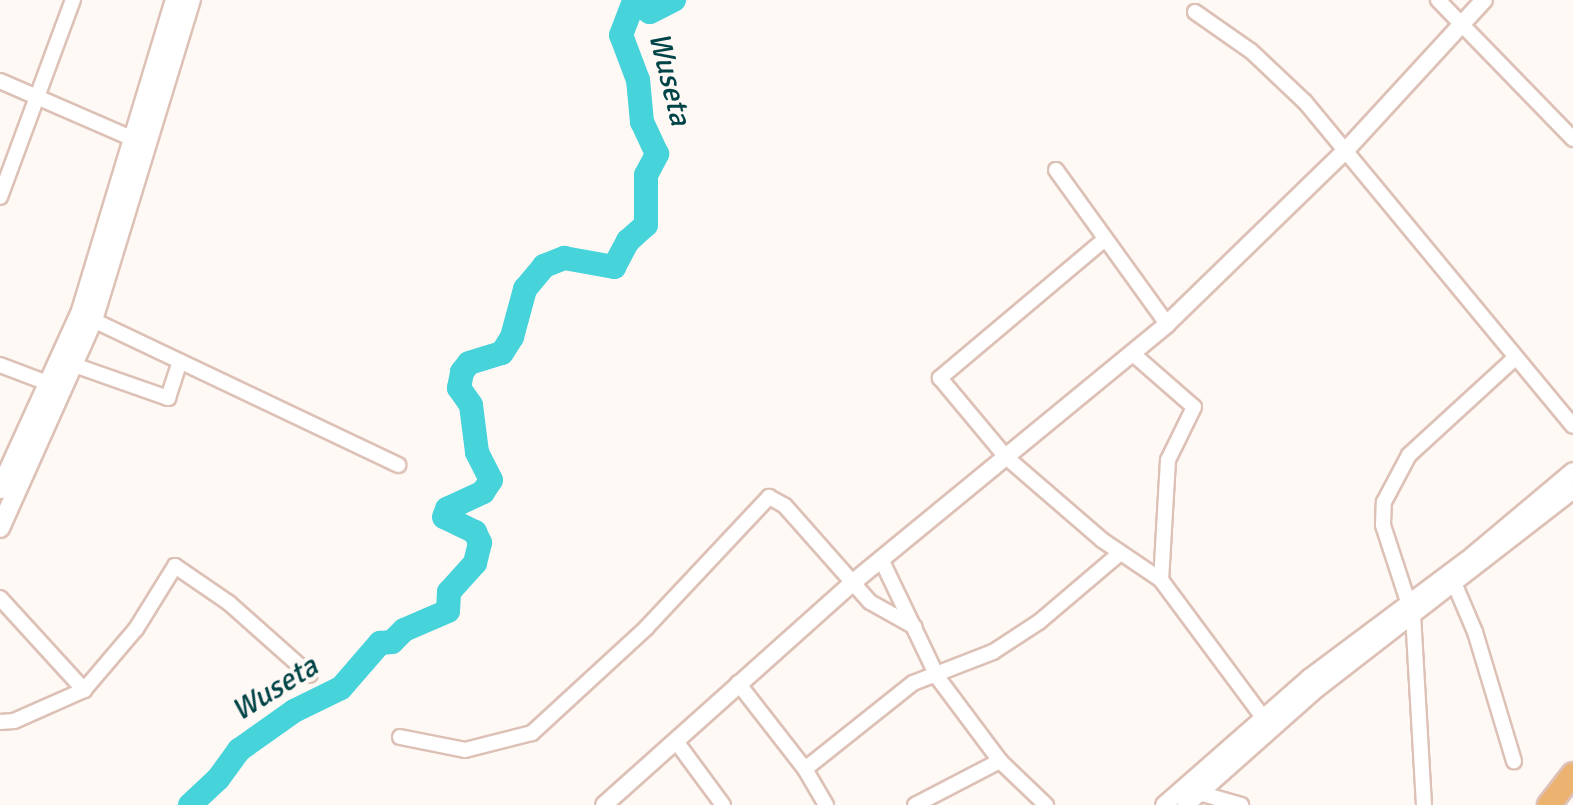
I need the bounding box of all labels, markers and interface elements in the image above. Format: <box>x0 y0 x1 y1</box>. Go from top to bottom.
water label: Wuseta <box>640 29 698 129</box>
water label: Wuseta <box>225 649 325 729</box>

